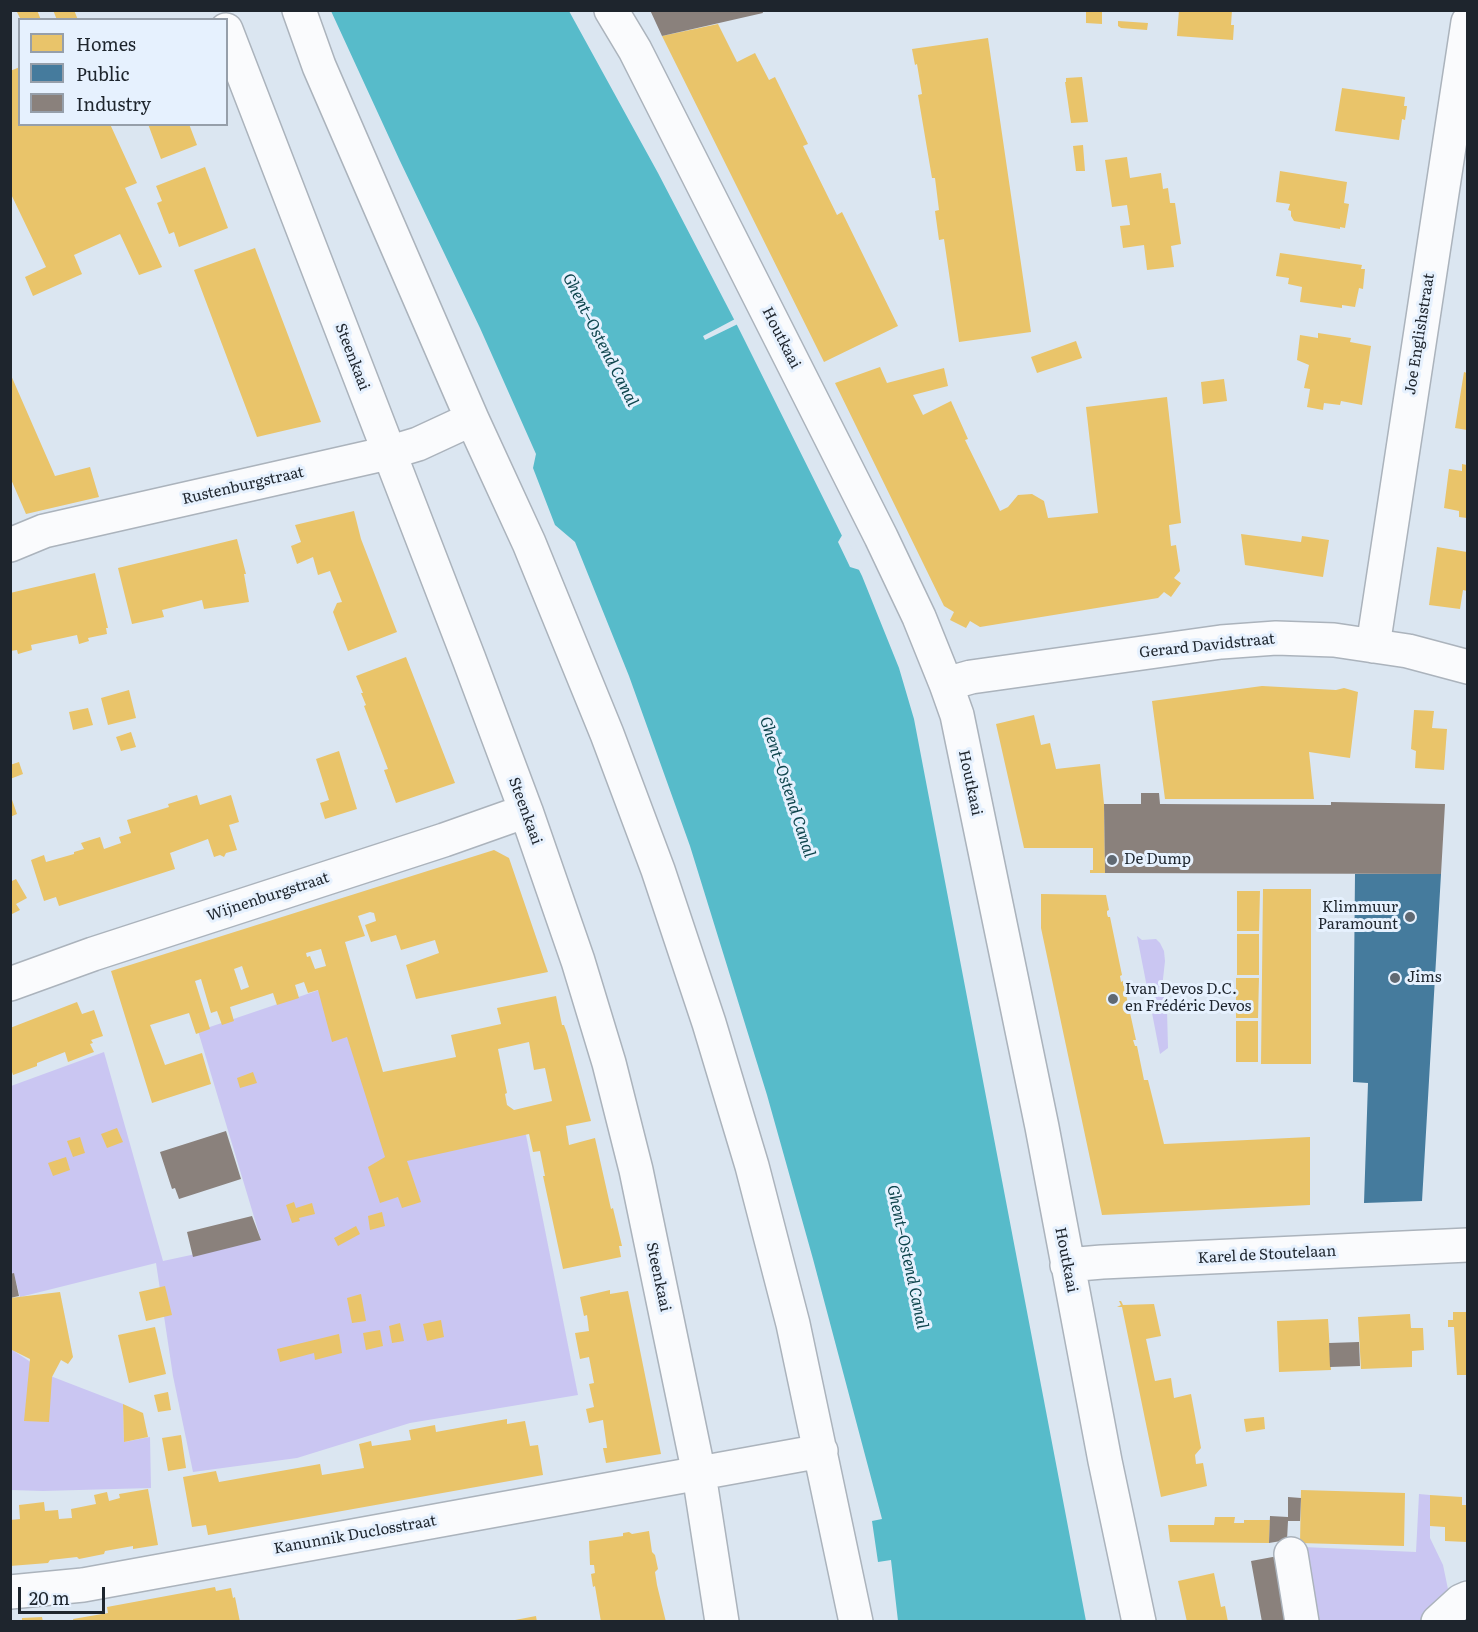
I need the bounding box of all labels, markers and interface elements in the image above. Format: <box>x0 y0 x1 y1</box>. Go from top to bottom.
legend <box>18 18 228 126</box>
text: Homes <box>76 30 136 57</box>
text: Public <box>76 60 130 87</box>
text: Industry <box>76 90 151 117</box>
water label: Ghent–Ostend Canal <box>558 270 642 410</box>
street label: Joe Englishstraat <box>1402 272 1438 396</box>
street label: Houtkaai <box>758 304 804 372</box>
street label: Steenkaai <box>331 321 373 393</box>
street label: Rustenburgstraat <box>180 463 306 509</box>
street label: Gerard Davidstraat <box>1138 630 1276 662</box>
water label: Ghent–Ostend Canal <box>755 714 819 860</box>
street label: Houtkaai <box>954 749 986 817</box>
street label: Steenkaai <box>504 775 546 847</box>
place label: De Dump <box>1124 851 1191 869</box>
marker: De Dump <box>1105 853 1119 867</box>
street label: Wijnenburgstraat <box>205 869 331 925</box>
place label: Klimmuur Paramount <box>1318 899 1398 934</box>
marker: Klimmuur Paramount <box>1403 910 1417 924</box>
place label: Jims <box>1407 969 1441 987</box>
marker: Jims <box>1388 971 1402 985</box>
place label: Ivan Devos D.C. en Frédéric Devos <box>1125 981 1251 1016</box>
marker: Ivan Devos D.C. en Frédéric Devos <box>1106 992 1120 1006</box>
water label: Ghent–Ostend Canal <box>882 1183 932 1331</box>
street label: Houtkaai <box>1051 1226 1081 1294</box>
street label: Steenkaai <box>642 1241 674 1313</box>
street label: Karel de Stoutelaan <box>1197 1242 1337 1268</box>
street label: Kanunnik Duclosstraat <box>272 1512 438 1558</box>
scale bar <box>21 1575 108 1613</box>
text: 20 m <box>29 1584 70 1611</box>

